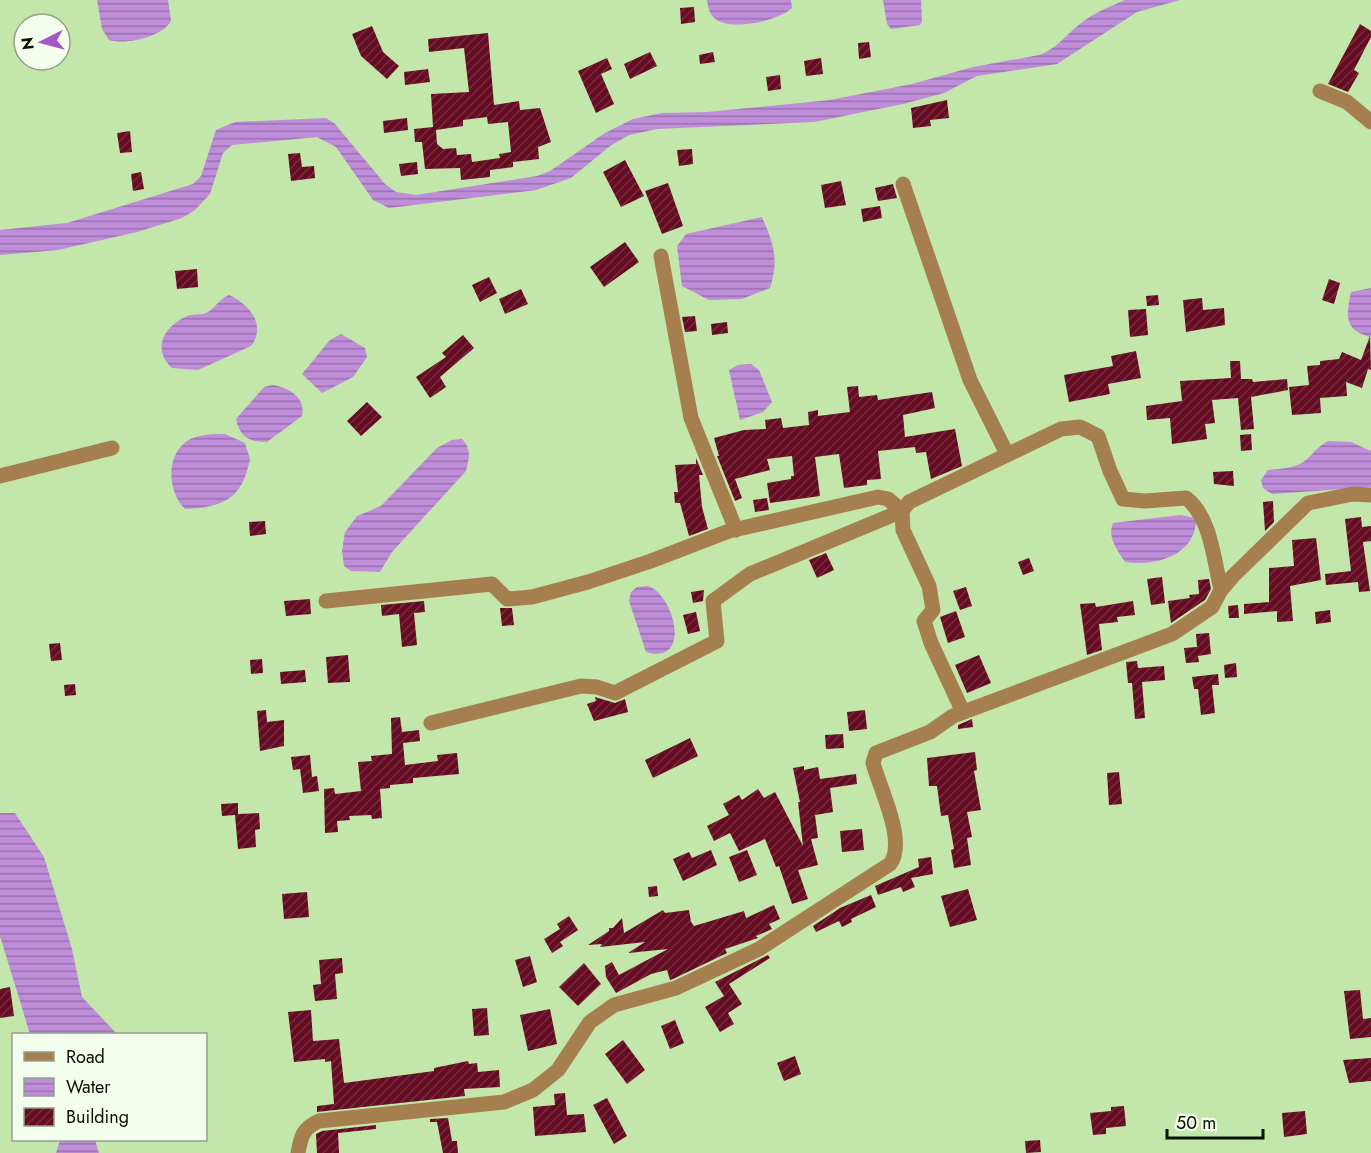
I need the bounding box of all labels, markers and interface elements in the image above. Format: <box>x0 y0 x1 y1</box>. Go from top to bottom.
north arrow <box>12 12 72 72</box>
text: N <box>15 36 40 51</box>
legend <box>12 1033 207 1141</box>
text: Road <box>66 1044 105 1070</box>
text: Water <box>66 1074 111 1100</box>
scale bar <box>1167 1102 1263 1140</box>
text: Building <box>66 1104 129 1130</box>
text: 50 m <box>1176 1110 1216 1136</box>

